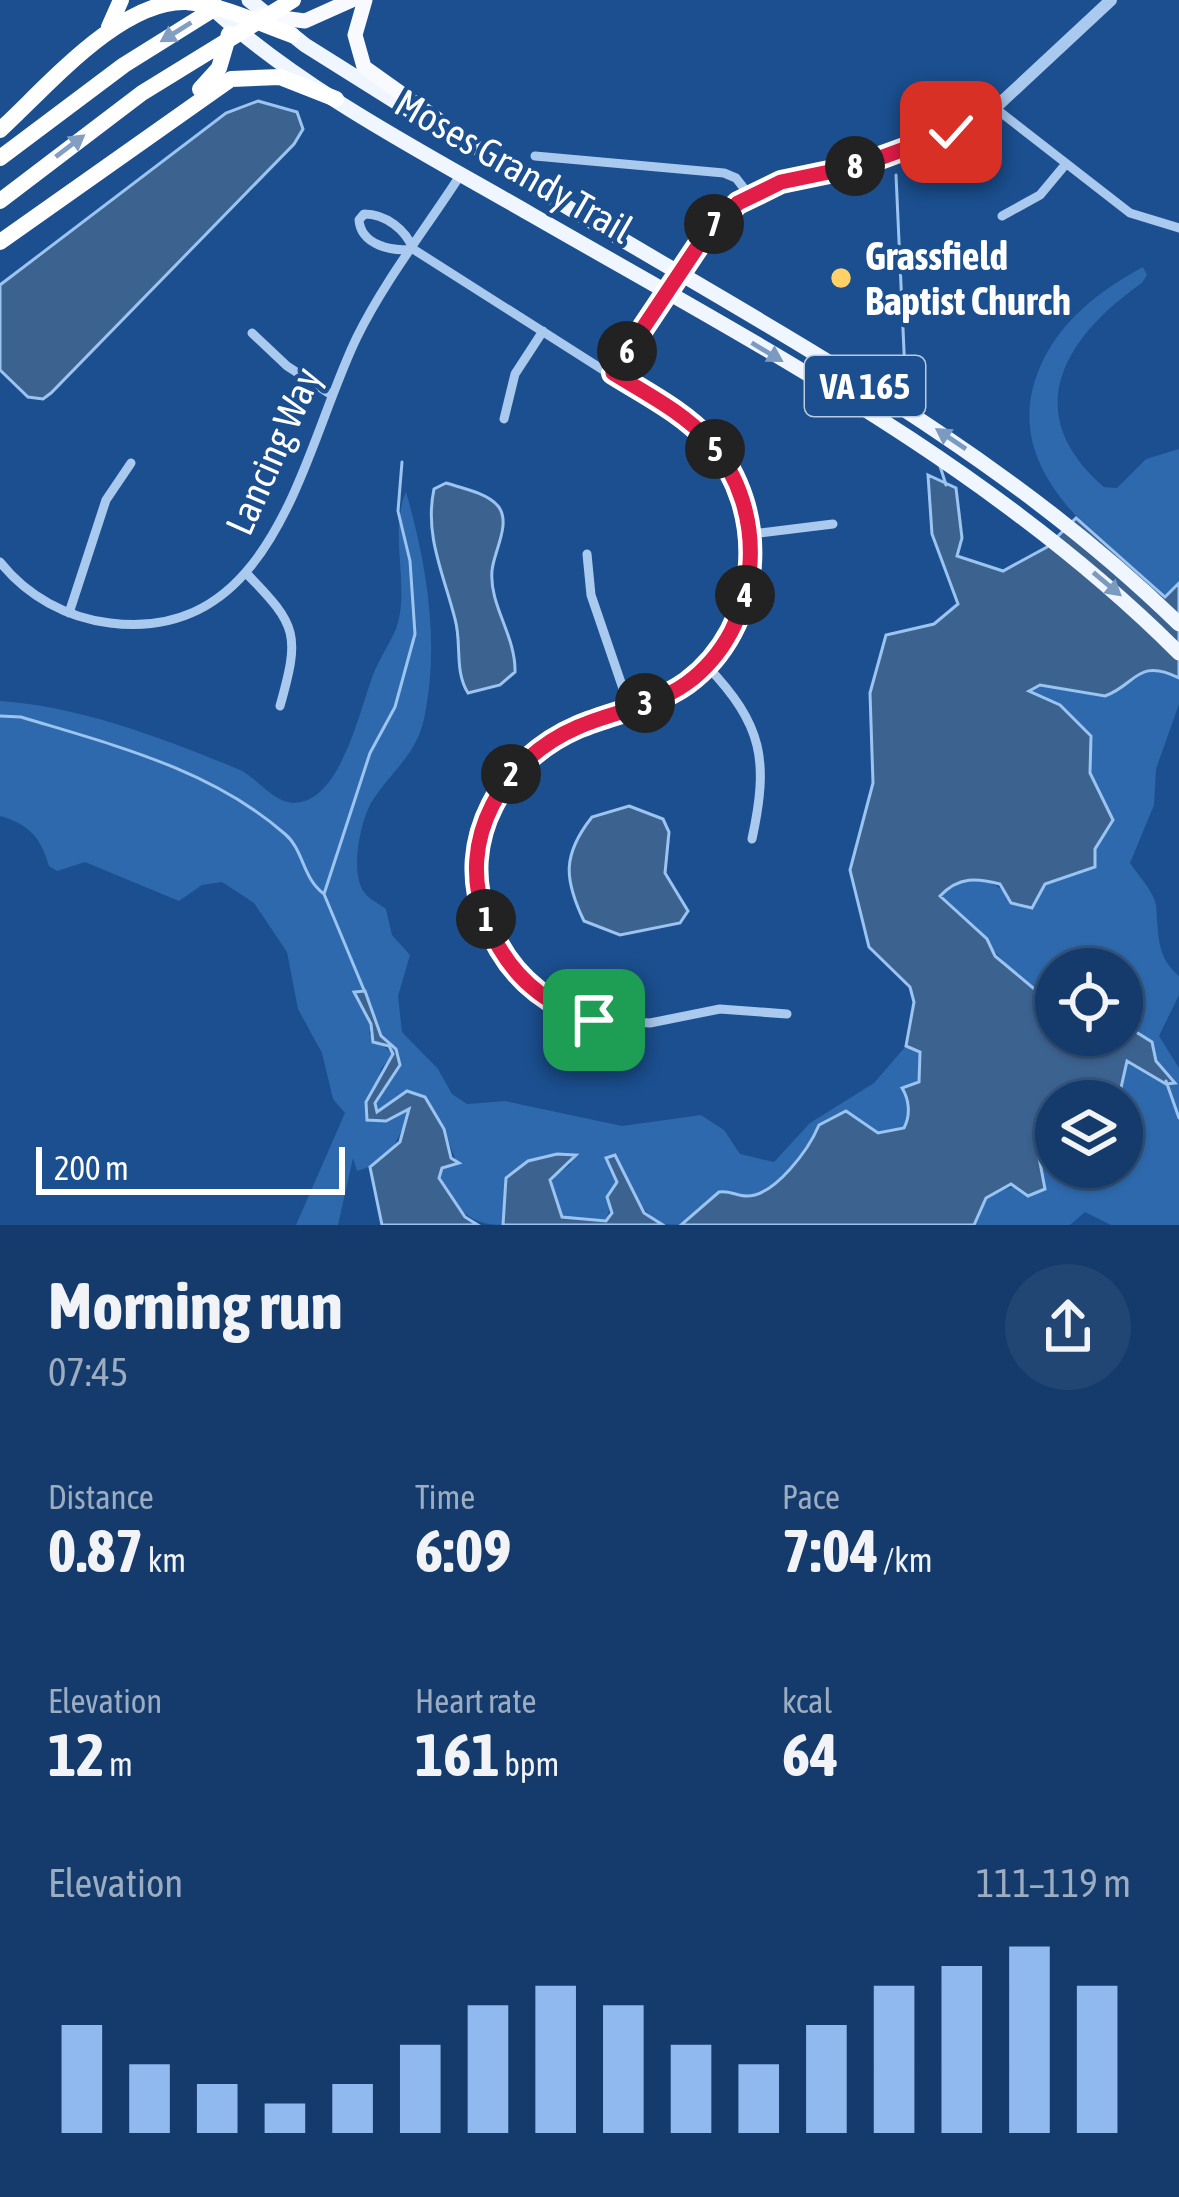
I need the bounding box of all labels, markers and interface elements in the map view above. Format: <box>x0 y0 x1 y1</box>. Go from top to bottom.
one-way arrow <box>160 21 192 43</box>
street label: Moses Grandy Trail <box>388 80 640 252</box>
pin <box>900 81 1002 183</box>
icon: check <box>918 99 984 165</box>
one-way arrow <box>55 135 86 159</box>
pin: 8 <box>825 136 885 196</box>
text: 8 <box>847 147 863 185</box>
pin: 7 <box>684 194 744 254</box>
text: 7 <box>706 205 722 243</box>
place label: Grassfield Baptist Church <box>865 234 1071 323</box>
marker: Grassfield Baptist Church <box>828 265 854 291</box>
pin: 6 <box>597 321 657 381</box>
text: 6 <box>619 332 635 370</box>
one-way arrow <box>750 341 784 362</box>
road number: VA 165 <box>805 356 925 416</box>
street label: Lancing Way <box>217 361 329 541</box>
pin: 5 <box>685 419 745 479</box>
one-way arrow <box>935 428 968 451</box>
text: 5 <box>707 430 723 468</box>
pin: 4 <box>715 565 775 625</box>
one-way arrow <box>1092 571 1122 597</box>
text: 4 <box>737 576 753 614</box>
pin: 3 <box>615 673 675 733</box>
text: 3 <box>637 684 653 722</box>
pin: 2 <box>481 744 541 804</box>
text: 2 <box>503 755 519 793</box>
pin: 1 <box>456 889 516 949</box>
text: 1 <box>478 900 494 938</box>
map controls <box>1035 948 1143 1188</box>
button: locate <box>1035 948 1143 1056</box>
pin <box>543 969 645 1071</box>
icon: arrive <box>561 987 627 1053</box>
button: layers <box>1035 1080 1143 1188</box>
scale bar <box>36 1141 345 1194</box>
text: 200 m <box>54 1149 129 1187</box>
button: share <box>1005 1264 1131 1390</box>
text: Morning run <box>48 1267 343 1343</box>
text: 07:45 <box>48 1350 128 1394</box>
text: Distance <box>48 1478 154 1516</box>
text: Time <box>415 1478 475 1516</box>
text: Pace <box>782 1478 840 1516</box>
text: 0.87 <box>48 1516 143 1585</box>
text: 6:09 <box>415 1516 511 1585</box>
text: 7:04 <box>782 1516 878 1585</box>
text: km <box>143 1541 186 1579</box>
text: /km <box>878 1541 932 1579</box>
text: Elevation <box>48 1682 162 1720</box>
text: Heart rate <box>415 1682 537 1720</box>
text: kcal <box>782 1682 832 1720</box>
text: 12 <box>48 1720 104 1789</box>
text: 161 <box>415 1720 500 1789</box>
text: 64 <box>782 1720 838 1789</box>
text: m <box>104 1745 133 1783</box>
text: bpm <box>500 1745 559 1783</box>
text: Elevation <box>48 1861 183 1905</box>
text: 111–119 m <box>976 1861 1131 1905</box>

